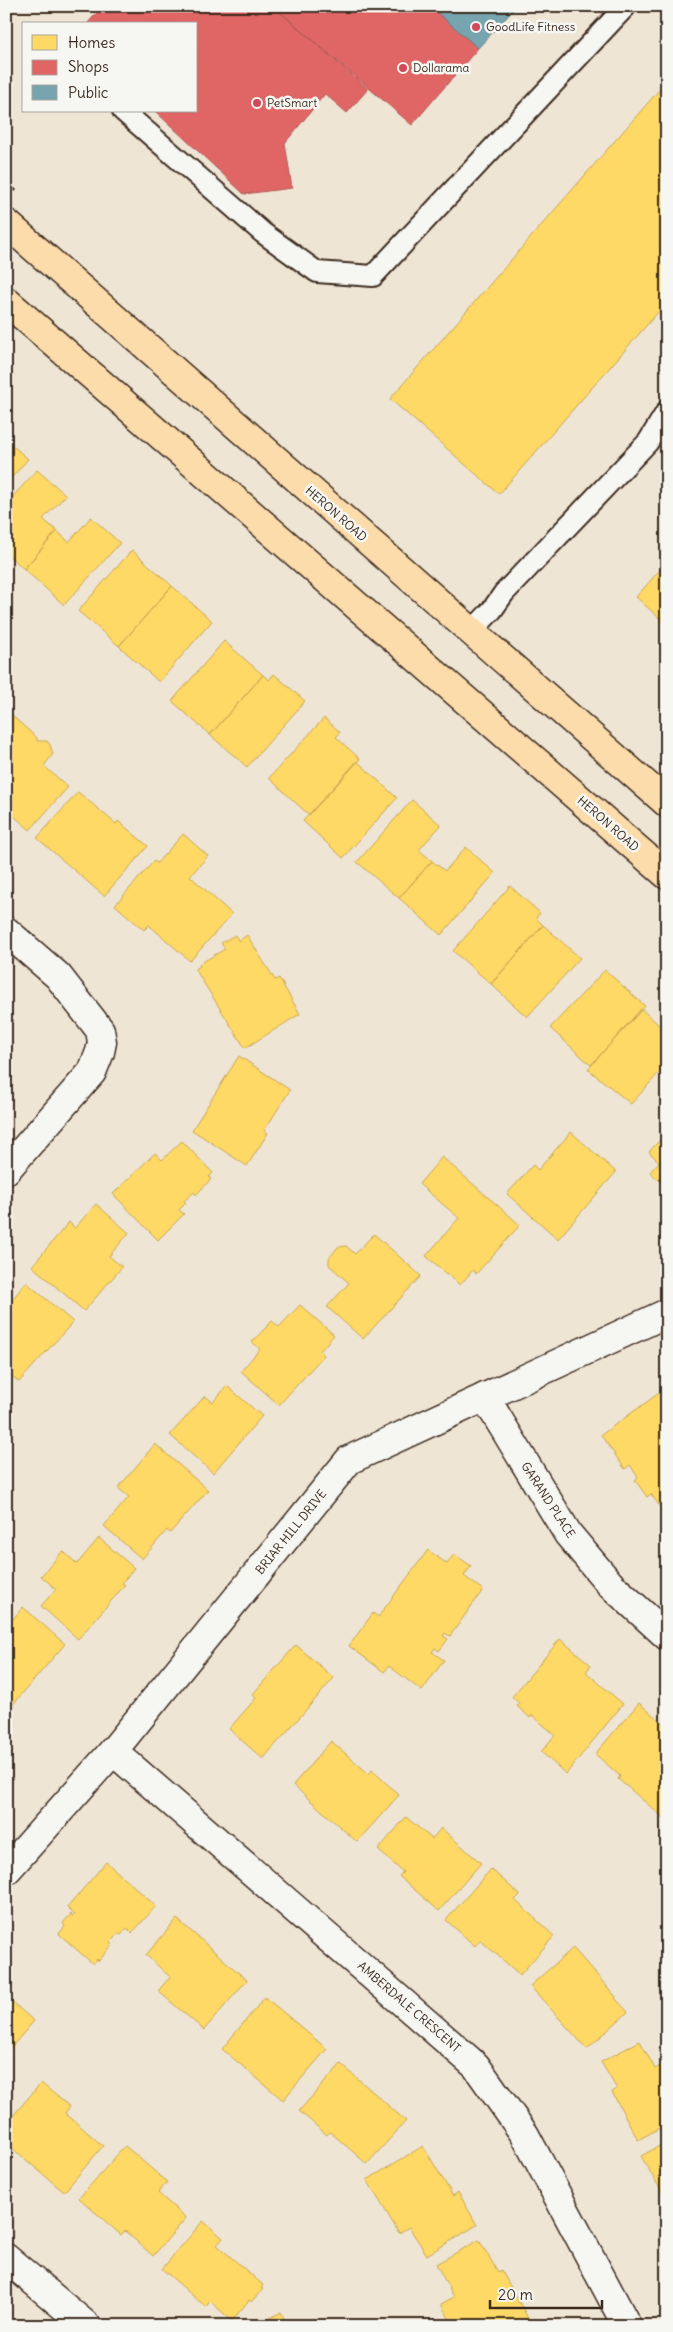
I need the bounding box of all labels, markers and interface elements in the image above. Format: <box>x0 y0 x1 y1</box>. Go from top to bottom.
place label: GoodLife Fitness <box>486 19 575 34</box>
marker: GoodLife Fitness <box>470 21 482 33</box>
legend <box>22 22 198 112</box>
text: Homes <box>68 33 115 52</box>
text: Shops <box>68 57 109 76</box>
place label: Dollarama <box>413 60 470 75</box>
marker: Dollarama <box>397 62 409 74</box>
text: Public <box>68 83 109 102</box>
place label: PetSmart <box>267 95 317 110</box>
marker: PetSmart <box>251 97 263 109</box>
street label: HERON ROAD <box>302 483 370 544</box>
street label: HERON ROAD <box>574 793 642 854</box>
street label: GARAND PLACE <box>518 1459 579 1541</box>
street label: BRIAR HILL DRIVE <box>252 1486 329 1577</box>
street label: AMBERDALE CRESCENT <box>355 1958 464 2055</box>
scale bar <box>490 2277 603 2309</box>
text: 20 m <box>498 2285 533 2304</box>

